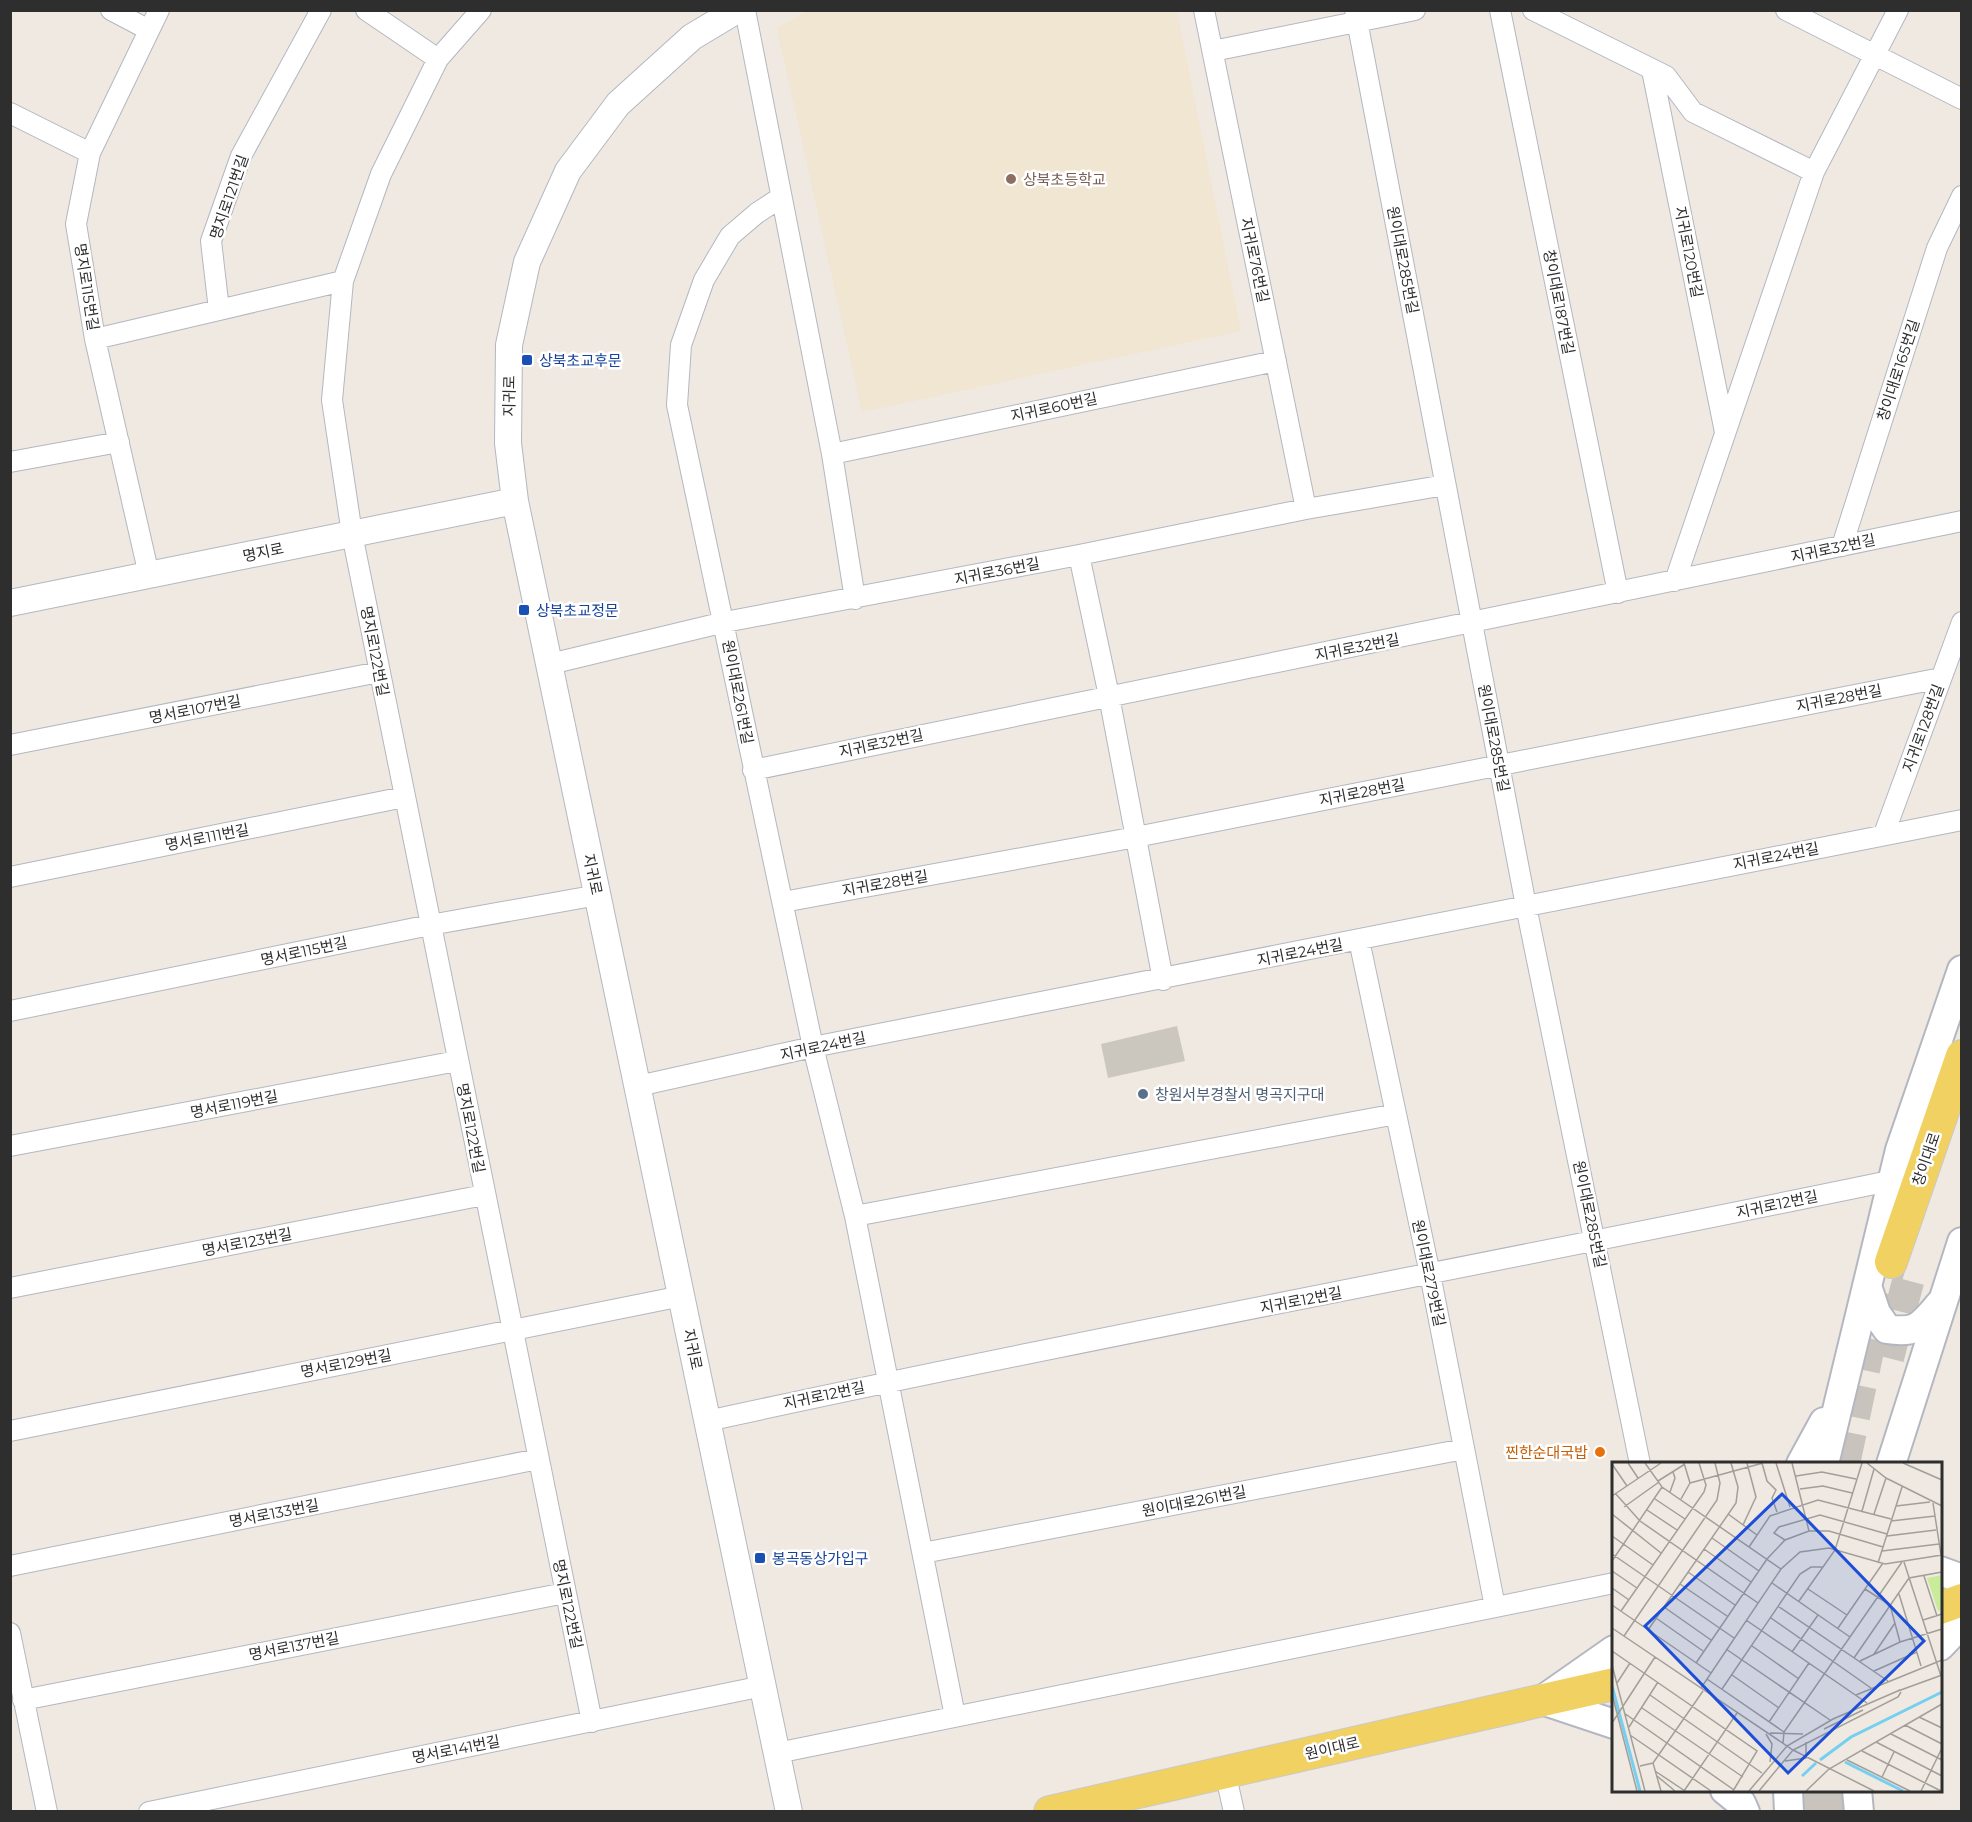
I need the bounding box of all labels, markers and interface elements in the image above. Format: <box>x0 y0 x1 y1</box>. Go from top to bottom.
street label: 명지로121번길 <box>206 152 252 242</box>
place label: 상북초등학교 <box>1023 170 1106 189</box>
marker: 상북초등학교 <box>1004 172 1018 186</box>
street label: 원이대로285번길 <box>1383 204 1423 316</box>
street label: 지귀로120번길 <box>1671 205 1707 299</box>
street label: 지귀로76번길 <box>1237 216 1273 304</box>
street label: 명지로115번길 <box>71 242 103 332</box>
street label: 창이대로187번길 <box>1540 248 1578 356</box>
street label: 창이대로165번길 <box>1873 317 1923 423</box>
place label: 상북초교후문 <box>539 351 622 370</box>
marker: 상북초교후문 <box>520 353 534 367</box>
street label: 지귀로 <box>499 375 519 417</box>
street label: 지귀로60번길 <box>1009 389 1099 425</box>
street label: 지귀로32번길 <box>1789 530 1877 566</box>
street label: 명지로 <box>241 538 285 566</box>
street label: 지귀로36번길 <box>953 553 1041 589</box>
place label: 상북초교정문 <box>536 601 619 620</box>
marker: 상북초교정문 <box>517 603 531 617</box>
street label: 명지로122번길 <box>357 604 393 698</box>
street label: 지귀로32번길 <box>1313 629 1401 665</box>
street label: 원이대로261번길 <box>719 638 757 746</box>
street label: 지귀로28번길 <box>1794 680 1884 716</box>
street label: 지귀로128번길 <box>1898 681 1948 775</box>
street label: 원이대로285번길 <box>1474 682 1514 794</box>
street label: 명서로107번길 <box>148 691 242 727</box>
street label: 지귀로32번길 <box>837 725 925 761</box>
street label: 지귀로28번길 <box>1317 774 1407 810</box>
street label: 명서로111번길 <box>163 820 251 854</box>
street label: 지귀로24번길 <box>1731 838 1821 874</box>
street label: 지귀로 <box>579 852 607 896</box>
street label: 지귀로28번길 <box>840 866 930 900</box>
street label: 명서로115번길 <box>259 933 349 969</box>
street label: 지귀로24번길 <box>1255 934 1345 970</box>
street label: 지귀로24번길 <box>778 1028 868 1064</box>
street label: 명지로122번길 <box>453 1081 489 1175</box>
place label: 창원서부경찰서 명곡지구대 <box>1155 1085 1325 1104</box>
street label: 명서로119번길 <box>189 1086 279 1122</box>
marker: 창원서부경찰서 명곡지구대 <box>1136 1087 1150 1101</box>
street label: 창이대로 <box>1908 1130 1944 1188</box>
street label: 원이대로285번길 <box>1569 1159 1611 1269</box>
street label: 지귀로12번길 <box>1734 1186 1820 1222</box>
street label: 원이대로279번길 <box>1408 1218 1450 1328</box>
street label: 명서로123번길 <box>200 1224 294 1260</box>
street label: 지귀로12번길 <box>1258 1283 1344 1317</box>
street label: 지귀로 <box>679 1327 707 1371</box>
street label: 명서로129번길 <box>299 1345 393 1381</box>
street label: 지귀로12번길 <box>781 1377 867 1413</box>
place label: 찐한순대국밥 <box>1505 1443 1588 1462</box>
marker: 찐한순대국밥 <box>1593 1445 1607 1459</box>
inset map <box>1612 1462 1942 1792</box>
street label: 원이대로261번길 <box>1140 1482 1248 1520</box>
street label: 명서로133번길 <box>227 1495 321 1531</box>
place label: 봉곡동상가입구 <box>772 1549 869 1568</box>
marker: 봉곡동상가입구 <box>753 1551 767 1565</box>
street label: 명지로122번길 <box>549 1557 587 1651</box>
street label: 명서로137번길 <box>247 1628 341 1664</box>
street label: 명서로141번길 <box>410 1731 502 1767</box>
street label: 원이대로 <box>1303 1733 1361 1763</box>

